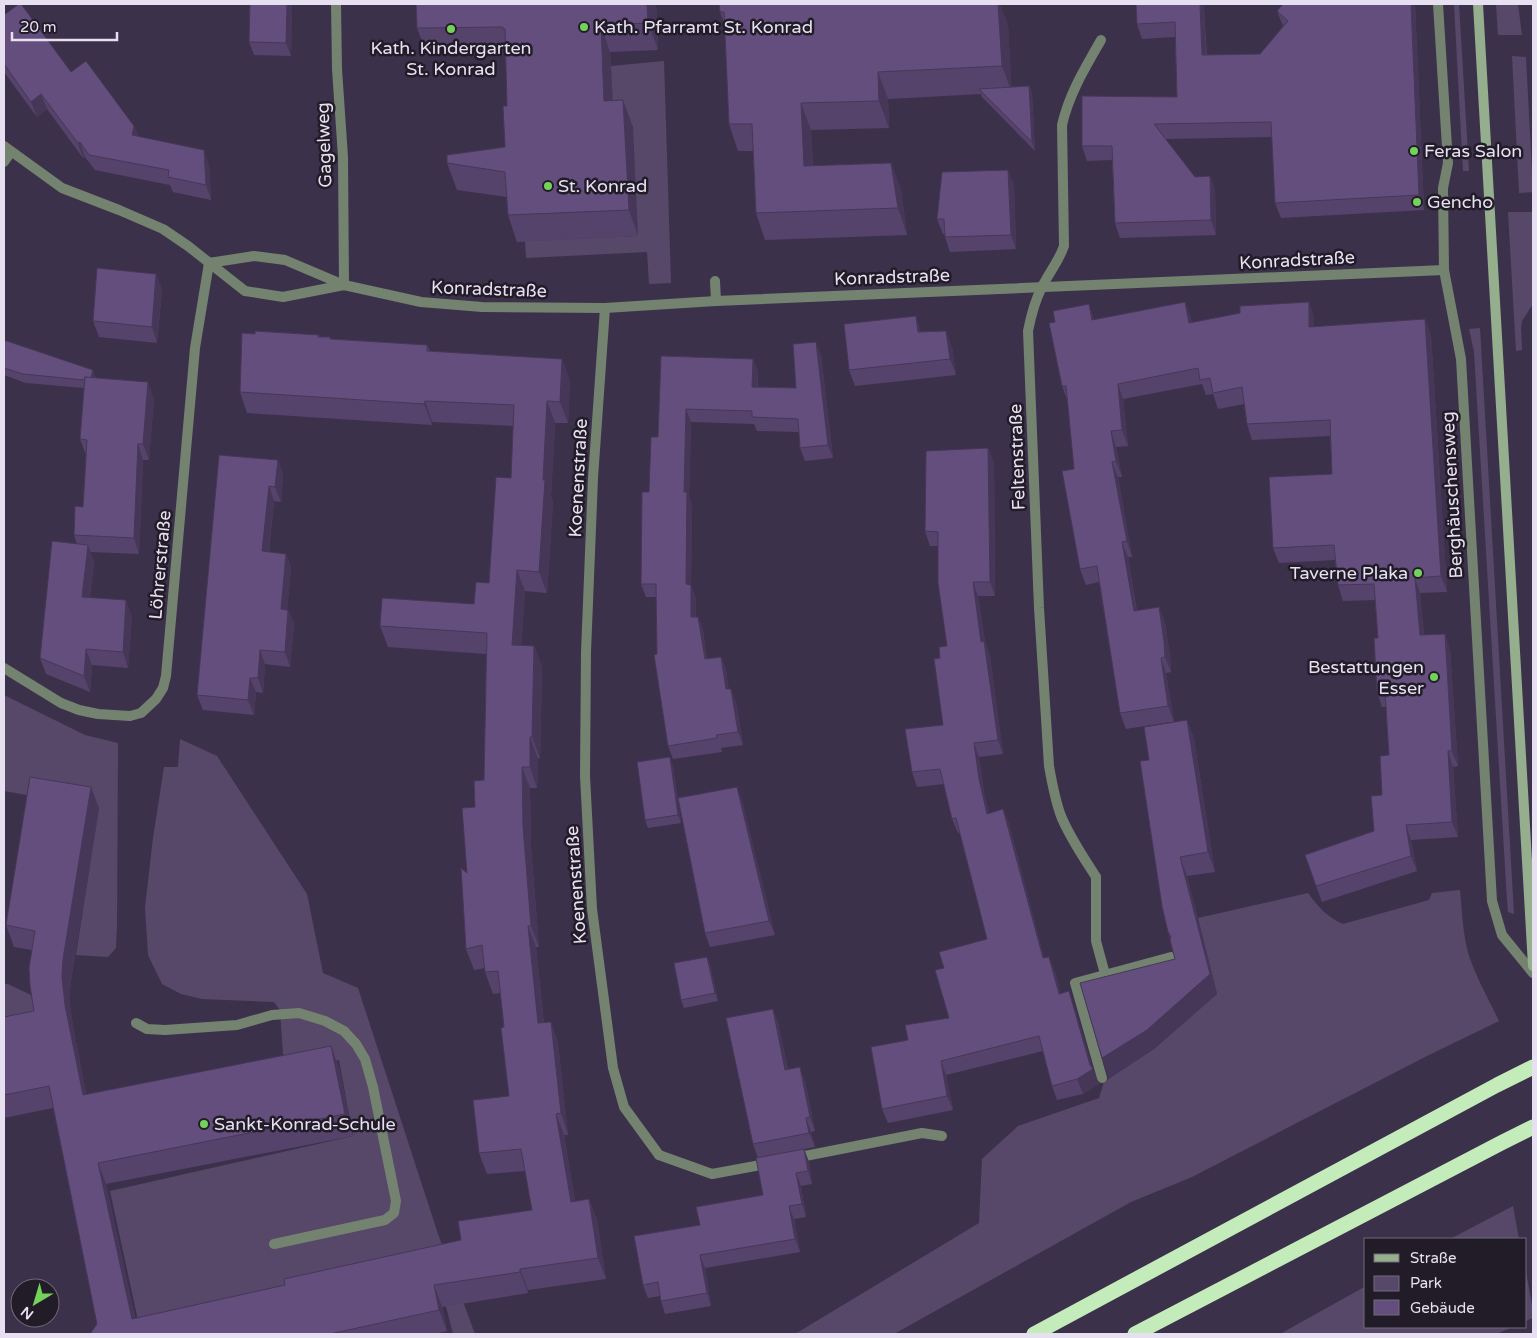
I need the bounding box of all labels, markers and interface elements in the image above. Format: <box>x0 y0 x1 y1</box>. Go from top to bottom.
scale bar <box>12 10 118 42</box>
place label: Kath. Pfarramt St. Konrad <box>594 16 813 38</box>
text: 20 m <box>20 18 57 36</box>
marker: Kath. Pfarramt St. Konrad <box>578 21 590 33</box>
marker: Kath. Kindergarten St. Konrad <box>445 23 457 35</box>
place label: Kath. Kindergarten St. Konrad <box>370 37 532 80</box>
street label: Gagelweg <box>312 102 336 188</box>
place label: Feras Salon <box>1424 140 1522 162</box>
marker: Feras Salon <box>1408 145 1420 157</box>
place label: St. Konrad <box>558 175 647 197</box>
marker: St. Konrad <box>542 180 554 192</box>
place label: Gencho <box>1427 191 1493 213</box>
marker: Gencho <box>1411 196 1423 208</box>
street label: Konradstraße <box>1239 246 1355 274</box>
street label: Konradstraße <box>834 264 950 290</box>
street label: Konradstraße <box>431 276 547 302</box>
street label: Feltenstraße <box>1004 403 1030 511</box>
street label: Berghäuschensweg <box>1437 411 1467 579</box>
street label: Koenenstraße <box>564 418 592 538</box>
street label: Löhrerstraße <box>144 509 176 621</box>
place label: Taverne Plaka <box>1290 562 1408 584</box>
marker: Taverne Plaka <box>1412 567 1424 579</box>
place label: Bestattungen Esser <box>1308 656 1424 699</box>
marker: Bestattungen Esser <box>1428 671 1440 683</box>
street label: Koenenstraße <box>561 825 591 945</box>
place label: Sankt-Konrad-Schule <box>214 1113 396 1135</box>
marker: Sankt-Konrad-Schule <box>198 1118 210 1130</box>
legend <box>1364 1238 1527 1328</box>
text: Straße <box>1410 1249 1456 1267</box>
text: Park <box>1410 1274 1442 1292</box>
north arrow <box>10 1278 60 1328</box>
text: Gebäude <box>1410 1299 1475 1317</box>
text: N <box>18 1303 37 1323</box>

